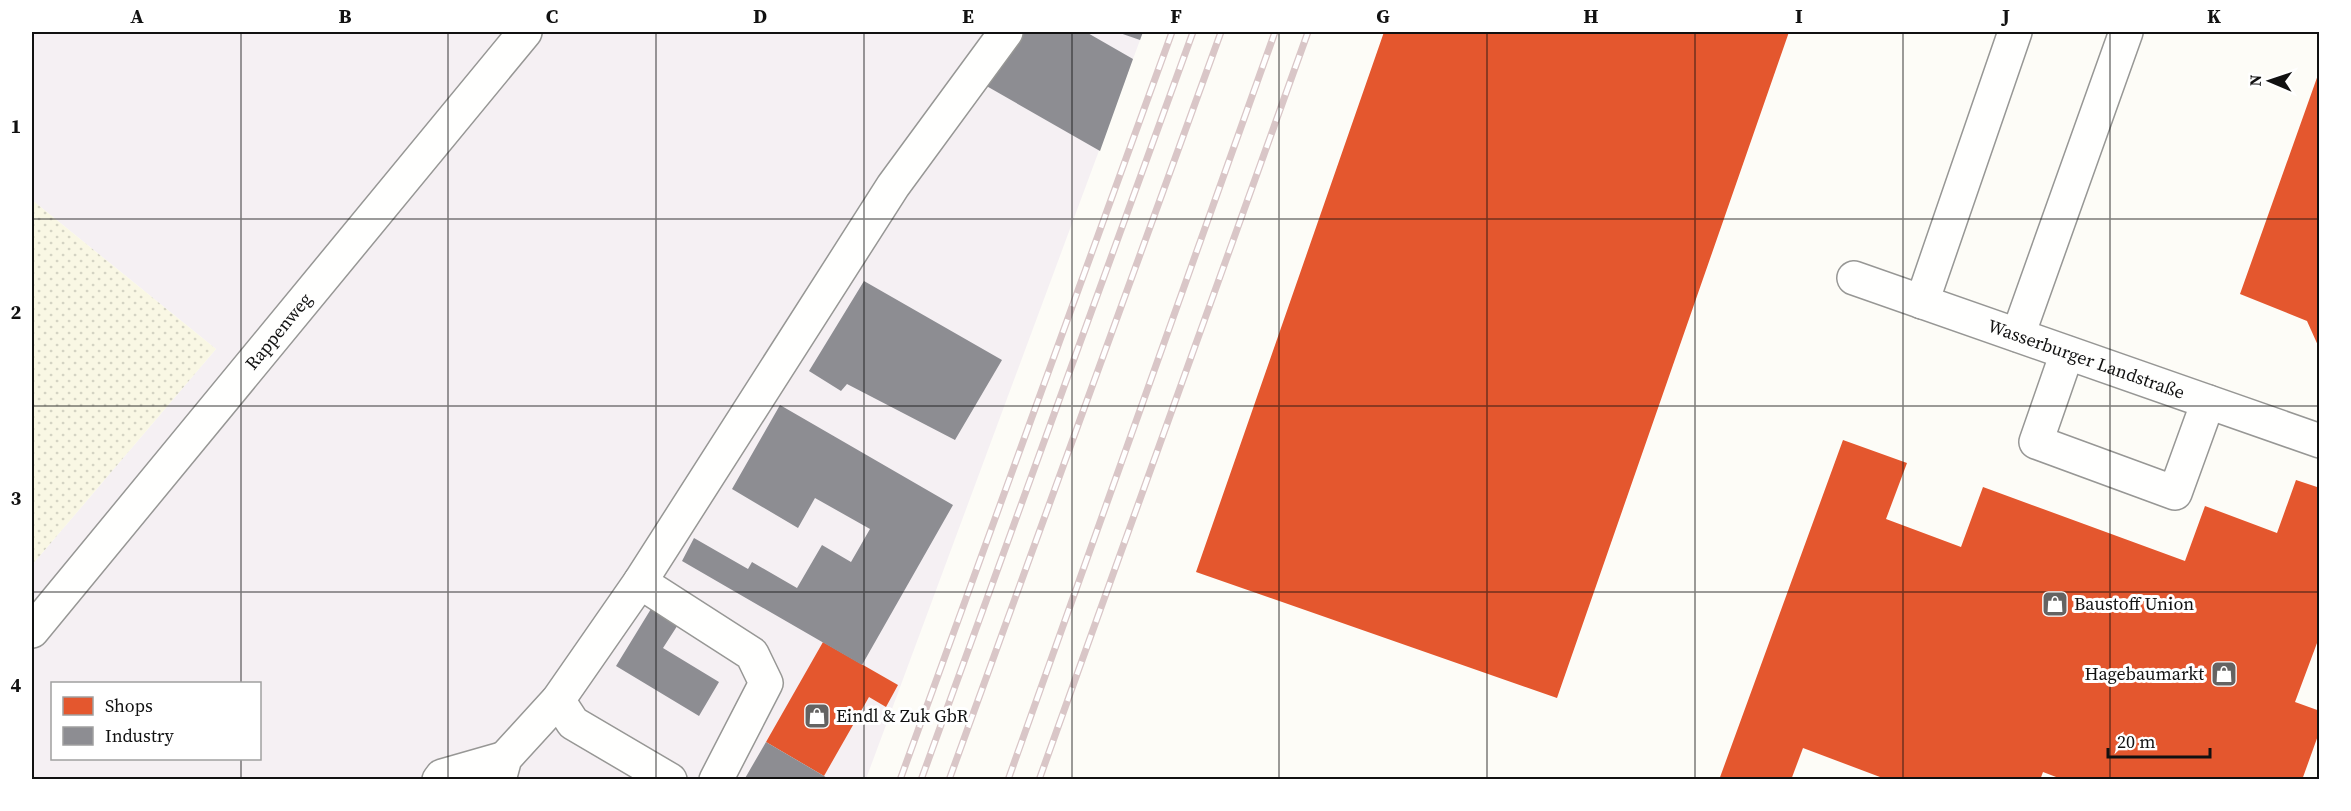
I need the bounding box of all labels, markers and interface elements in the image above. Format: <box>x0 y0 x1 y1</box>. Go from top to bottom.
text: A <box>130 2 144 30</box>
text: B <box>338 2 352 30</box>
text: C <box>546 2 558 30</box>
text: D <box>753 2 767 30</box>
text: E <box>962 2 974 30</box>
text: F <box>1170 2 1182 30</box>
text: G <box>1376 2 1390 30</box>
text: H <box>1583 2 1599 30</box>
text: I <box>1795 2 1803 30</box>
text: J <box>2000 2 2010 30</box>
text: K <box>2207 2 2221 30</box>
north arrow <box>2240 51 2300 111</box>
text: N <box>2244 74 2266 87</box>
text: 1 <box>11 112 21 140</box>
street label: Rappenweg <box>239 287 317 375</box>
text: 2 <box>11 298 22 326</box>
street label: Wasserburger Landstraße <box>1985 313 2188 405</box>
text: 3 <box>11 484 22 512</box>
shop icon: Baustoff Union <box>2040 589 2070 619</box>
place label: Baustoff Union <box>2074 591 2194 616</box>
shop icon: Hagebaumarkt <box>2209 659 2239 689</box>
place label: Hagebaumarkt <box>2085 661 2204 686</box>
text: 4 <box>11 671 22 699</box>
legend <box>51 682 261 760</box>
text: Shops <box>105 693 153 718</box>
shop icon: Eindl & Zuk GbR <box>802 701 832 731</box>
place label: Eindl & Zuk GbR <box>836 703 969 728</box>
scale bar <box>2108 721 2210 759</box>
text: Industry <box>105 723 175 748</box>
text: 20 m <box>2117 729 2155 754</box>

